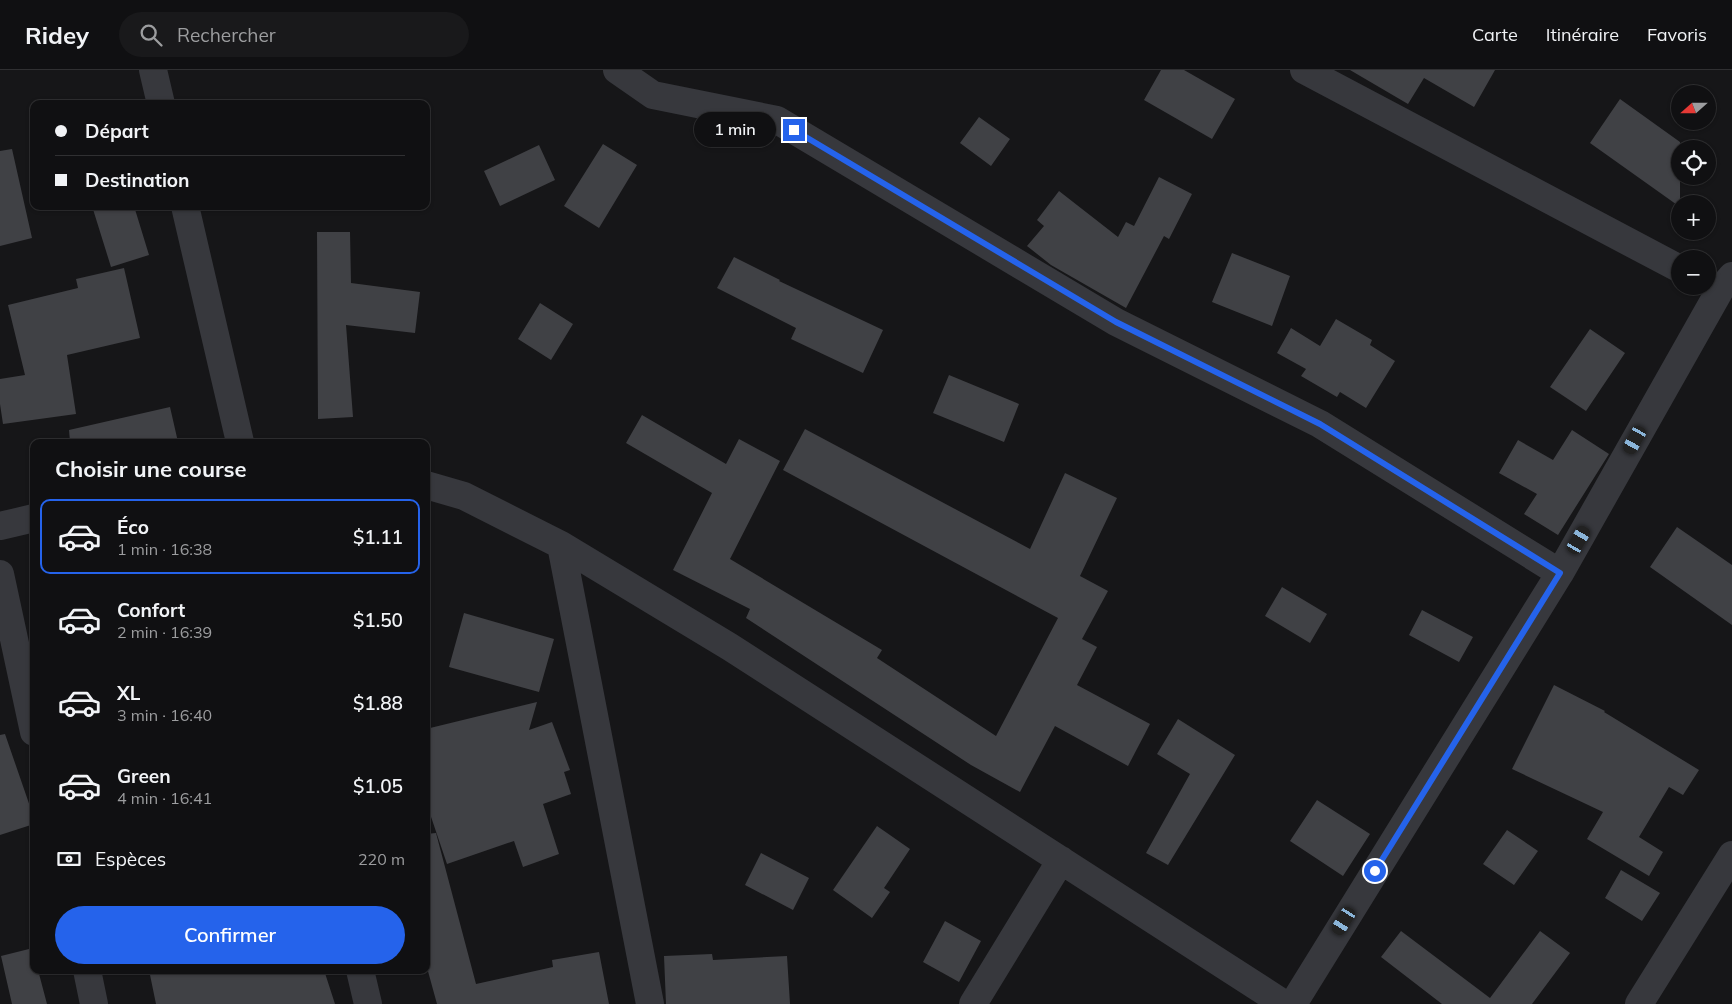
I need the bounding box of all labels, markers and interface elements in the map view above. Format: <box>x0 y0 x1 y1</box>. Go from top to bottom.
search box <box>119 12 469 57</box>
text: Ridey <box>25 20 89 50</box>
icon: search <box>137 21 165 49</box>
text: Rechercher <box>177 23 276 47</box>
text: Carte <box>1472 23 1518 46</box>
text: Itinéraire <box>1546 23 1619 46</box>
text: Favoris <box>1647 23 1707 46</box>
north arrow <box>1671 85 1716 130</box>
map controls <box>1671 85 1716 295</box>
callout: 1 min <box>694 112 776 148</box>
text: Départ <box>85 119 149 143</box>
text: 1 min <box>714 119 756 139</box>
route end <box>783 119 805 141</box>
button: locate <box>1671 140 1716 185</box>
text: Destination <box>85 168 190 192</box>
button: + <box>1671 195 1716 240</box>
button: − <box>1671 250 1716 295</box>
car <box>1621 423 1648 457</box>
text: Choisir une course <box>55 455 247 483</box>
icon: car <box>57 514 102 559</box>
text: Éco <box>117 515 149 539</box>
car <box>1565 523 1592 557</box>
text: $1.11 <box>353 525 403 549</box>
text: 1 min · 16:38 <box>117 539 212 559</box>
icon: car <box>57 597 102 642</box>
text: Confort <box>117 598 185 622</box>
text: $1.50 <box>353 608 403 632</box>
text: 2 min · 16:39 <box>117 622 212 642</box>
icon: car <box>57 680 102 725</box>
text: XL <box>117 681 140 705</box>
text: $1.88 <box>353 691 403 715</box>
text: 3 min · 16:40 <box>117 705 212 725</box>
icon: car <box>57 763 102 808</box>
text: Green <box>117 764 171 788</box>
text: $1.05 <box>353 774 403 798</box>
text: 4 min · 16:41 <box>117 788 212 808</box>
icon: cash <box>55 845 83 873</box>
text: Espèces <box>95 847 166 871</box>
text: 220 m <box>358 849 405 869</box>
route start <box>1364 860 1386 882</box>
car <box>1329 904 1358 938</box>
button: Confirmer <box>55 906 405 964</box>

